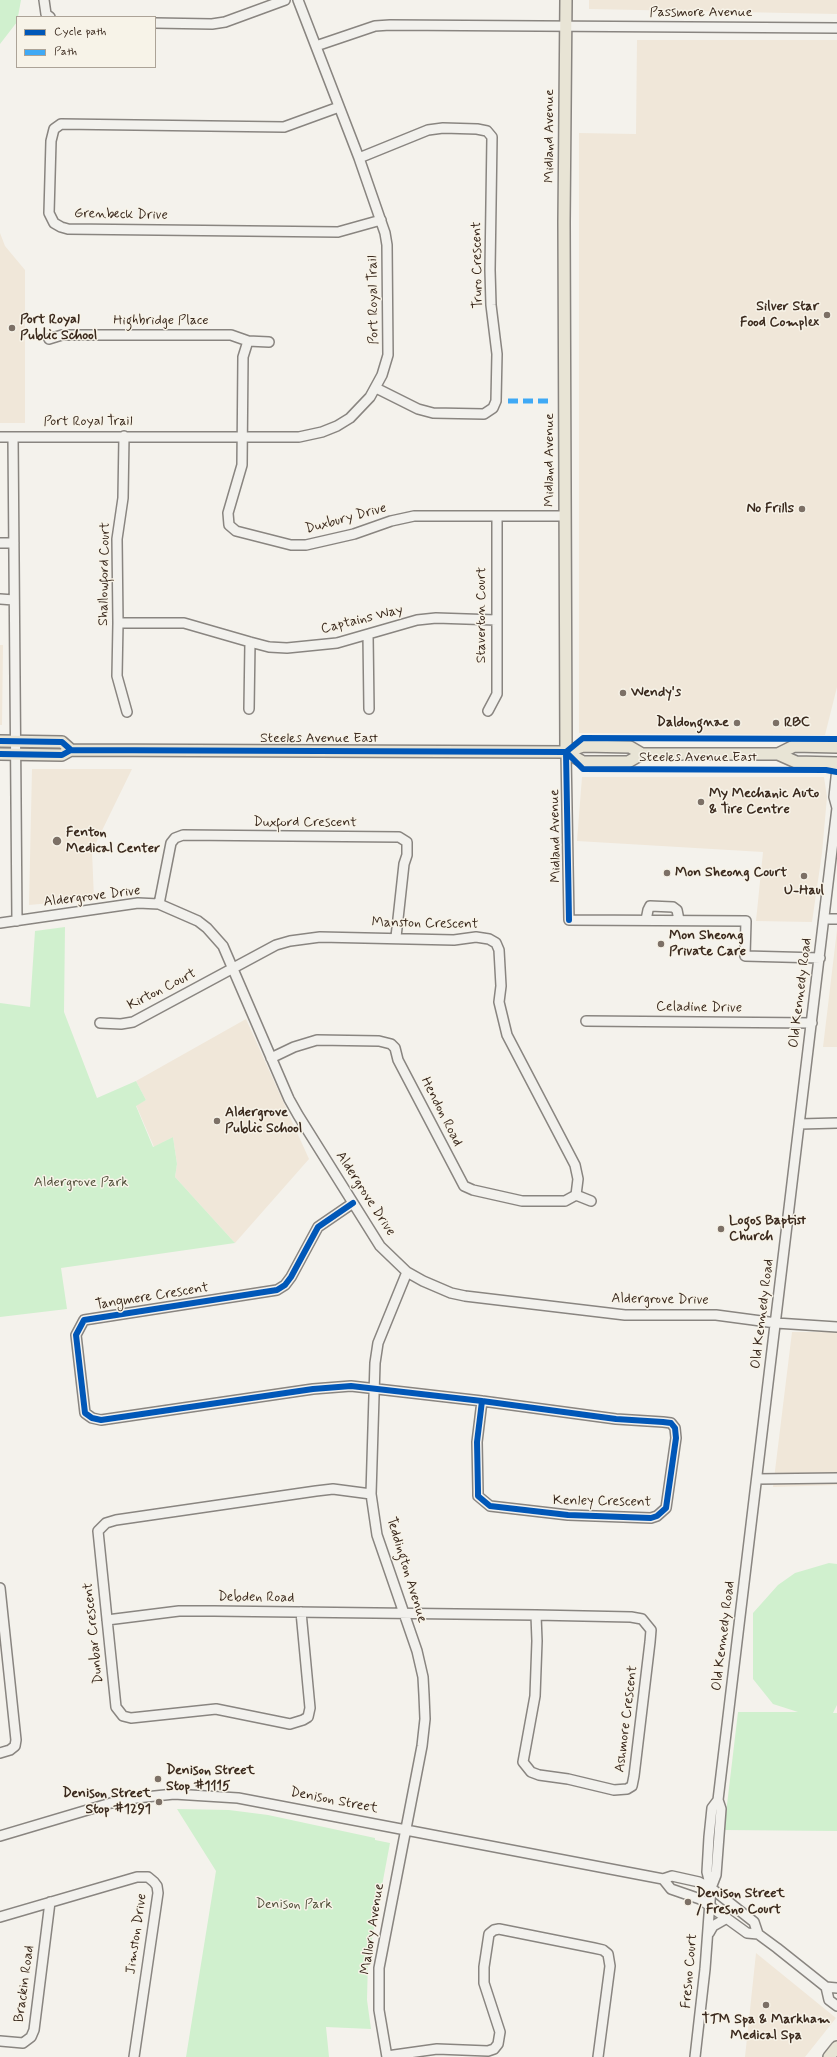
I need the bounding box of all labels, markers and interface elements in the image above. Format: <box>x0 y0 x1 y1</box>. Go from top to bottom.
street label: Passmore Avenue <box>650 5 752 21</box>
legend <box>16 16 156 68</box>
text: Cycle path <box>54 24 106 40</box>
text: Path <box>54 44 77 60</box>
street label: Midland Avenue <box>542 89 558 183</box>
street label: Grenbeck Drive <box>74 206 168 224</box>
street label: Truro Crescent <box>469 221 487 309</box>
street label: Port Royal Trail <box>365 255 383 345</box>
place label: Silver Star Food Complex <box>740 299 819 332</box>
marker: Silver Star Food Complex <box>822 310 832 320</box>
place label: Port Royal Public School <box>20 312 97 344</box>
street label: Highbridge Place <box>113 313 209 329</box>
marker: Port Royal Public School <box>7 323 17 333</box>
street label: Midland Avenue <box>542 413 558 507</box>
street label: Port Royal Trail <box>44 414 132 430</box>
street label: Duxbury Drive <box>303 500 389 538</box>
place label: No Frills <box>746 501 794 517</box>
marker: No Frills <box>797 504 807 514</box>
street label: Shallowford Court <box>96 522 114 626</box>
street label: Staverton Court <box>474 567 490 663</box>
street label: Captains Way <box>319 602 405 638</box>
place label: Wendy's <box>631 685 681 701</box>
marker: Wendy's <box>618 688 628 698</box>
place label: Daldongnae <box>656 715 729 731</box>
place label: RBC <box>784 715 810 731</box>
marker: Daldongnae <box>732 718 742 728</box>
marker: RBC <box>771 718 781 728</box>
street label: Steeles Avenue East <box>260 731 378 747</box>
street label: Steeles Avenue East <box>639 750 757 766</box>
place label: My Mechanic Auto & Tire Centre <box>709 786 819 818</box>
street label: Midland Avenue <box>547 789 565 883</box>
marker: My Mechanic Auto & Tire Centre <box>696 797 706 807</box>
street label: Duxford Crescent <box>253 815 357 831</box>
place label: Fenton Medical Center <box>66 825 160 858</box>
marker: Fenton Medical Center <box>51 835 63 847</box>
place label: Mon Sheong Court <box>675 865 787 881</box>
marker: Mon Sheong Court <box>662 868 672 878</box>
marker: U-Haul <box>799 871 809 881</box>
street label: Aldergrove Drive <box>43 883 141 911</box>
place label: U-Haul <box>784 883 824 899</box>
street label: Manston Crescent <box>371 915 479 933</box>
place label: Mon Sheong Private Care <box>669 928 746 960</box>
street label: Old Kennedy Road <box>786 937 816 1049</box>
marker: Mon Sheong Private Care <box>656 939 666 949</box>
street label: Kirton Court <box>125 966 199 1014</box>
street label: Celadine Drive <box>656 999 742 1017</box>
street label: Hendon Road <box>416 1075 466 1149</box>
place label: Aldergrove Public School <box>225 1105 302 1138</box>
marker: Aldergrove Public School <box>212 1116 222 1126</box>
street label: Aldergrove Drive <box>331 1149 399 1239</box>
park label: Aldergrove Park <box>34 1175 128 1191</box>
place label: Logos Baptist Church <box>729 1213 806 1246</box>
marker: Logos Baptist Church <box>716 1224 726 1234</box>
street label: Old Kennedy Road <box>748 1258 778 1370</box>
street label: Tangmere Crescent <box>94 1280 210 1314</box>
street label: Aldergrove Drive <box>611 1291 709 1309</box>
street label: Kenley Crescent <box>553 1493 651 1511</box>
street label: Teddington Avenue <box>382 1515 430 1625</box>
street label: Old Kennedy Road <box>709 1580 739 1692</box>
street label: Dunbar Crescent <box>80 1581 108 1685</box>
street label: Debden Road <box>218 1589 294 1607</box>
street label: Ashmore Crescent <box>612 1665 642 1773</box>
place label: Denison Street Stop #1115 <box>166 1763 255 1796</box>
marker: Denison Street Stop #1115 <box>153 1774 163 1784</box>
street label: Denison Street <box>289 1784 379 1818</box>
place label: Denison Street Stop #1291 <box>62 1786 151 1818</box>
marker: Denison Street Stop #1291 <box>154 1797 164 1807</box>
street label: Mallory Avenue <box>358 1882 388 1976</box>
place label: Denison Street / Fresno Court <box>696 1886 785 1918</box>
street label: Jimston Drive <box>123 1892 151 1976</box>
park label: Denison Park <box>256 1897 332 1913</box>
marker: Denison Street / Fresno Court <box>683 1897 693 1907</box>
street label: Fresno Court <box>678 1933 702 2009</box>
street label: Brackin Road <box>11 1945 39 2023</box>
marker: TTM Spa & Markham Medical Spa <box>761 2000 771 2010</box>
place label: TTM Spa & Markham Medical Spa <box>702 2012 830 2044</box>

